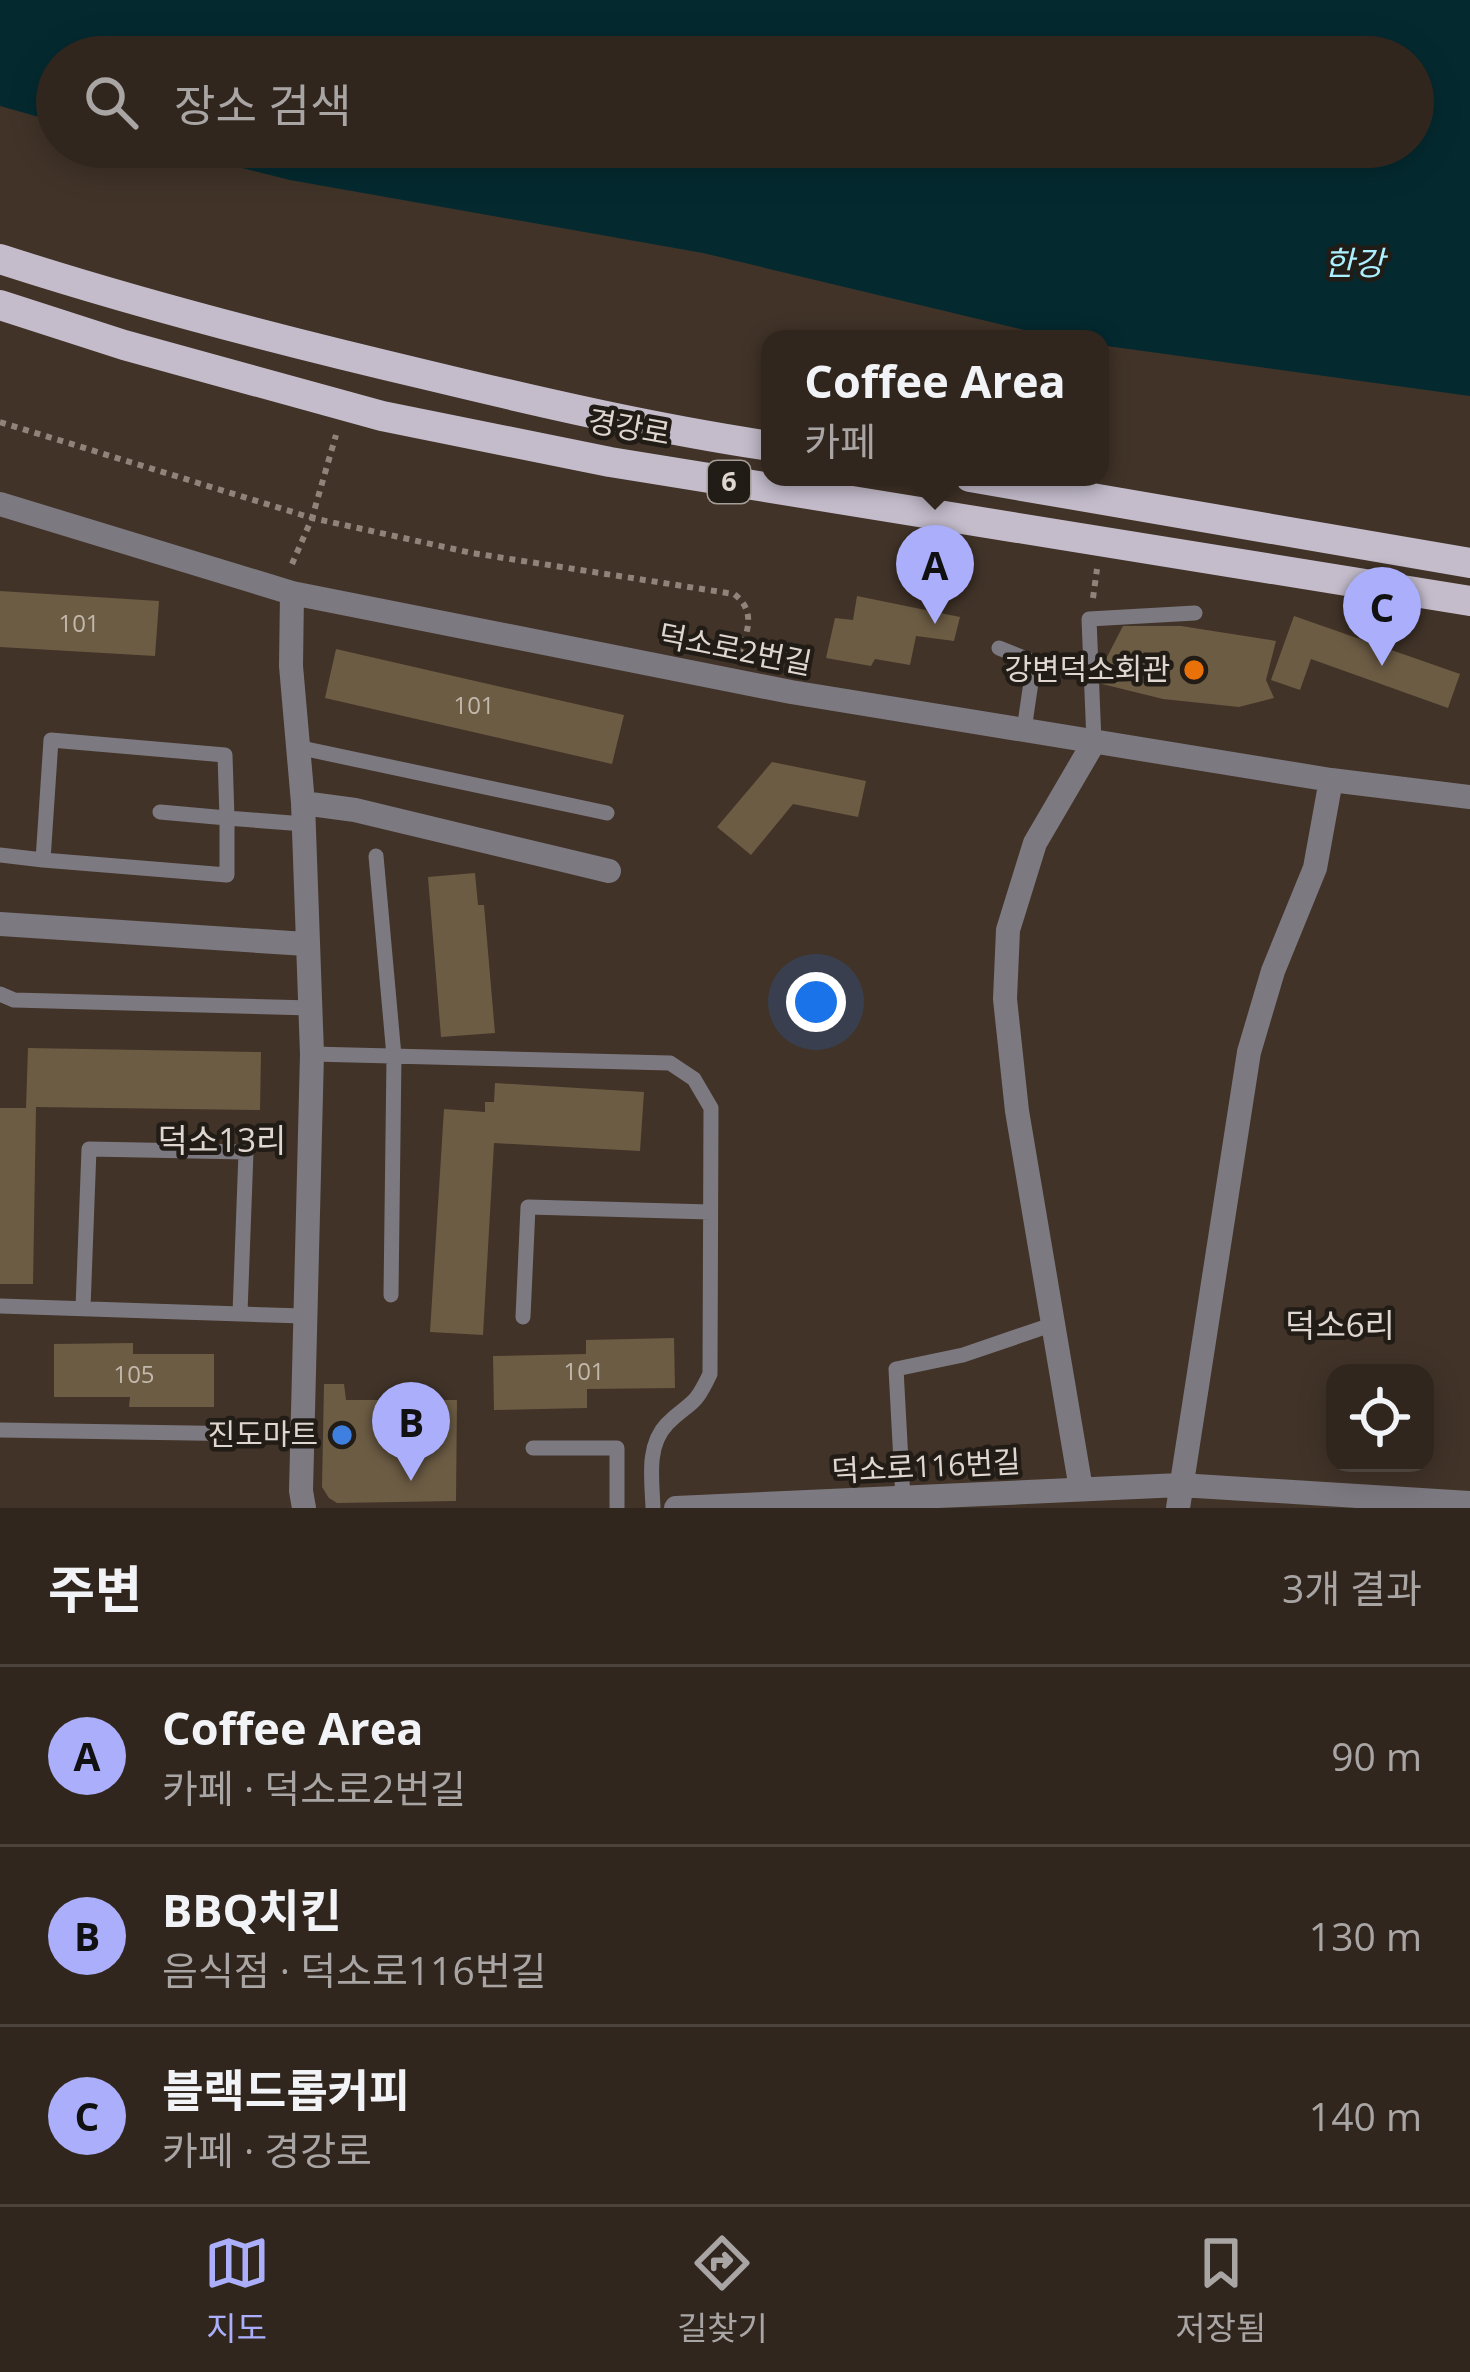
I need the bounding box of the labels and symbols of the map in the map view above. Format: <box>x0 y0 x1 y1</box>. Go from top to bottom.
water label: 한강 <box>1324 240 1389 285</box>
street label: 경강로 <box>585 399 674 454</box>
road number: 6 <box>708 461 750 503</box>
pin: A <box>896 525 974 624</box>
pin: C <box>1343 567 1421 666</box>
house number: 101 <box>58 606 100 639</box>
street label: 덕소로2번길 <box>655 614 815 683</box>
place label: 강변덕소회관 <box>1004 648 1170 689</box>
marker: 강변덕소회관 <box>1181 657 1207 683</box>
house number: 101 <box>453 688 495 721</box>
your location <box>786 972 846 1032</box>
district label: 덕소13리 <box>158 1117 286 1162</box>
district label: 덕소6리 <box>1285 1302 1395 1347</box>
house number: 101 <box>563 1354 605 1387</box>
house number: 105 <box>113 1357 155 1390</box>
pin: B <box>372 1382 450 1481</box>
place label: 진도마트 <box>208 1413 318 1454</box>
marker: 진도마트 <box>329 1422 355 1448</box>
street label: 덕소로116번길 <box>830 1440 1022 1491</box>

